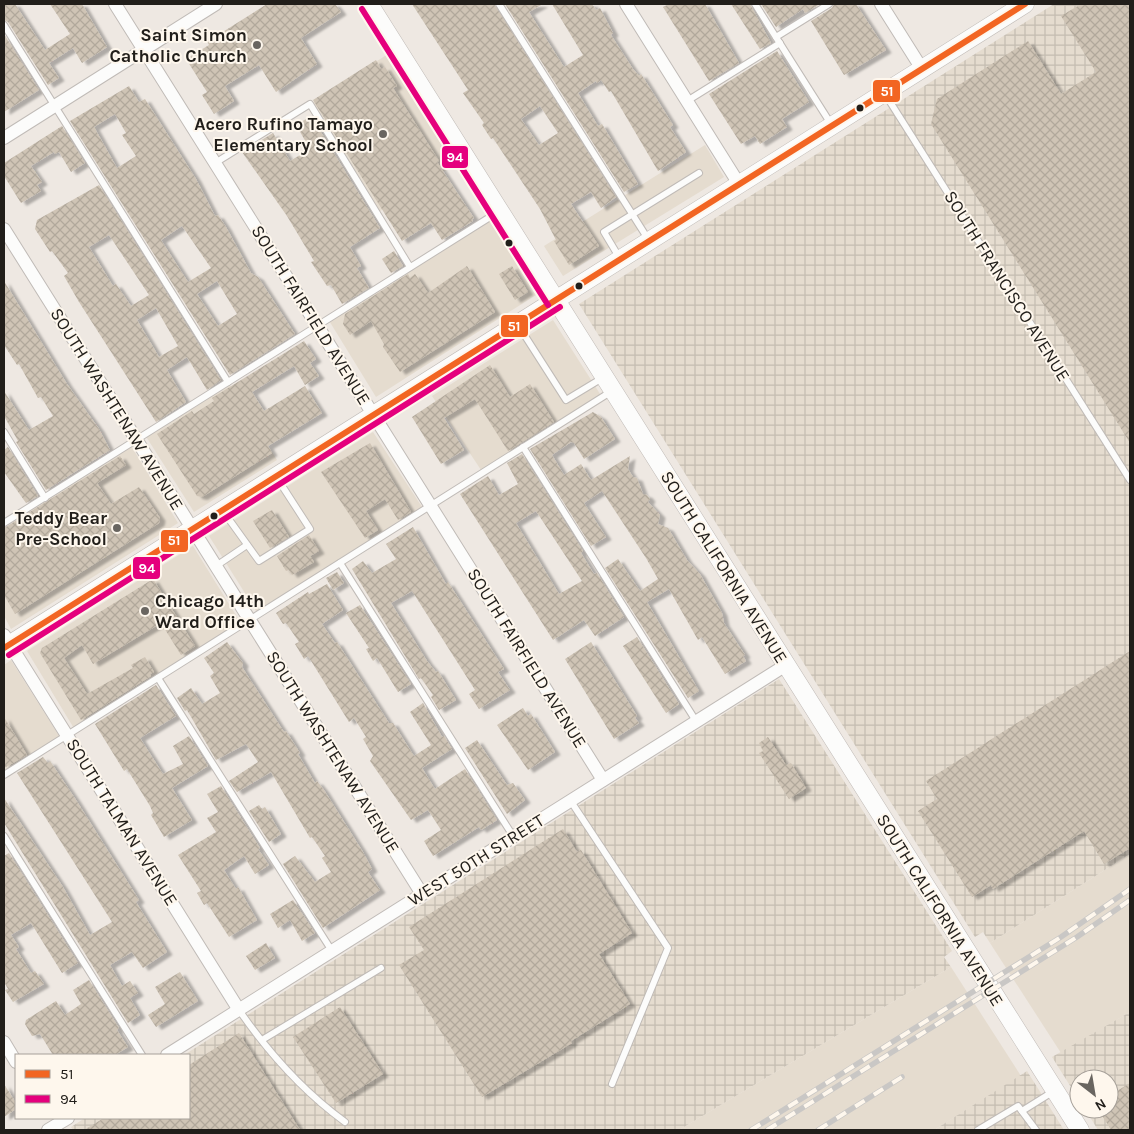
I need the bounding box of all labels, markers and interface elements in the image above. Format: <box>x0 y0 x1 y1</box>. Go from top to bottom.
place label: Saint Simon Catholic Church <box>109 24 247 67</box>
marker: Saint Simon Catholic Church <box>251 39 263 51</box>
line badge: 51 <box>872 79 901 103</box>
text: 51 <box>880 83 894 100</box>
unlabelled marker <box>855 103 865 113</box>
place label: Acero Rufino Tamayo Elementary School <box>194 113 373 156</box>
marker: Acero Rufino Tamayo Elementary School <box>377 128 389 140</box>
line badge: 94 <box>441 145 469 169</box>
text: 94 <box>447 149 464 166</box>
street label: SOUTH FRANCISCO AVENUE <box>939 187 1075 385</box>
street label: SOUTH FAIRFIELD AVENUE <box>247 221 375 409</box>
unlabelled marker <box>504 238 514 248</box>
unlabelled marker <box>574 281 584 291</box>
street label: SOUTH WASHTENAW AVENUE <box>46 304 188 514</box>
line badge: 51 <box>500 314 529 338</box>
text: 51 <box>507 318 521 335</box>
street label: SOUTH CALIFORNIA AVENUE <box>656 467 792 667</box>
place label: Teddy Bear Pre-School <box>15 507 107 550</box>
unlabelled marker <box>209 511 219 521</box>
marker: Teddy Bear Pre-School <box>111 522 123 534</box>
line badge: 51 <box>160 529 189 553</box>
text: 51 <box>167 532 181 549</box>
line badge: 94 <box>132 556 161 580</box>
text: 94 <box>139 560 156 577</box>
street label: SOUTH FAIRFIELD AVENUE <box>463 564 591 752</box>
place label: Chicago 14th Ward Office <box>155 590 264 633</box>
marker: Chicago 14th Ward Office <box>139 605 151 617</box>
street label: SOUTH WASHTENAW AVENUE <box>262 647 404 857</box>
street label: SOUTH TALMAN AVENUE <box>62 734 182 910</box>
street label: WEST 50TH STREET <box>404 809 548 911</box>
street label: SOUTH CALIFORNIA AVENUE <box>872 810 1008 1010</box>
legend <box>15 1054 190 1119</box>
text: 51 <box>60 1065 73 1083</box>
north arrow <box>1069 1069 1119 1119</box>
text: 94 <box>60 1090 78 1108</box>
text: N <box>1092 1095 1109 1115</box>

